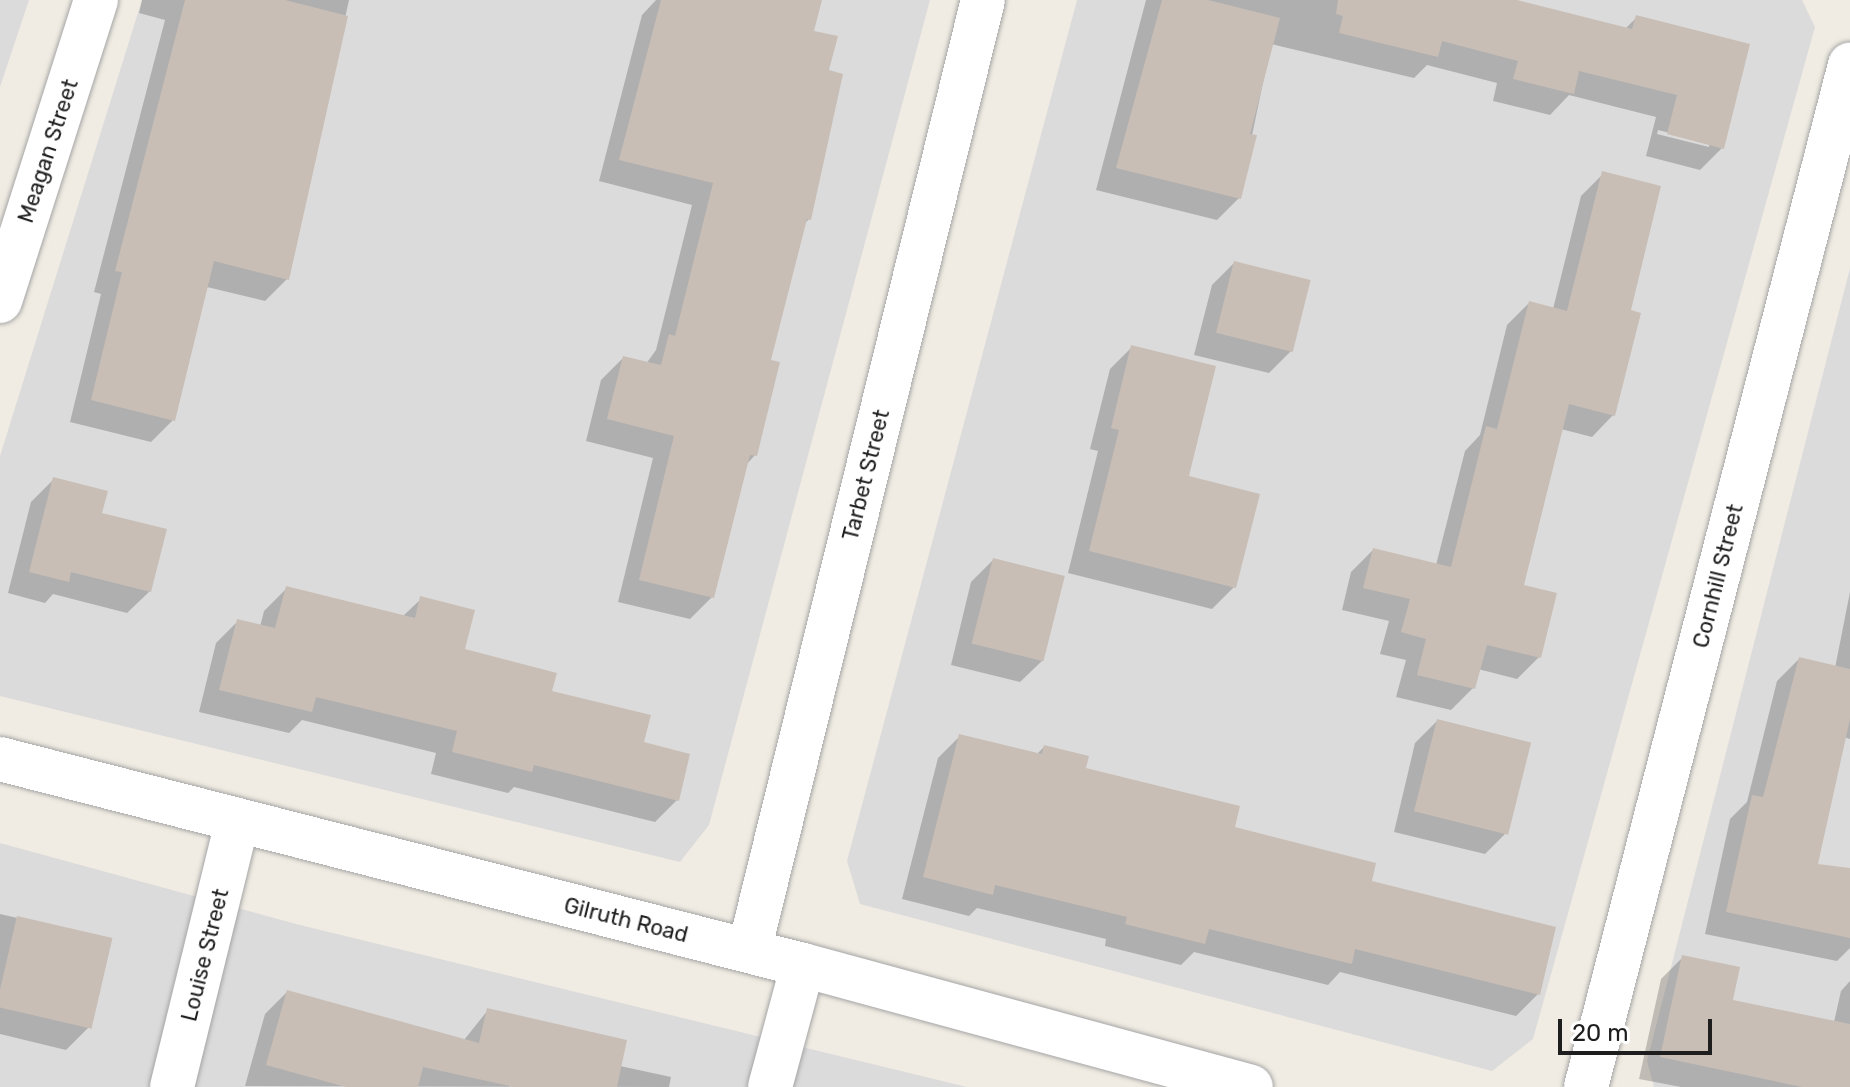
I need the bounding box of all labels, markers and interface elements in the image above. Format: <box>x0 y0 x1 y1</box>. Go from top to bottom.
street label: Meagan Street <box>12 76 84 226</box>
street label: Tarbet Street <box>837 407 895 543</box>
street label: Cornhill Street <box>1687 501 1749 651</box>
street label: Louise Street <box>176 886 234 1024</box>
street label: Gilruth Road <box>561 892 691 948</box>
scale bar <box>1562 1003 1716 1053</box>
text: 20 m <box>1572 1019 1629 1047</box>

